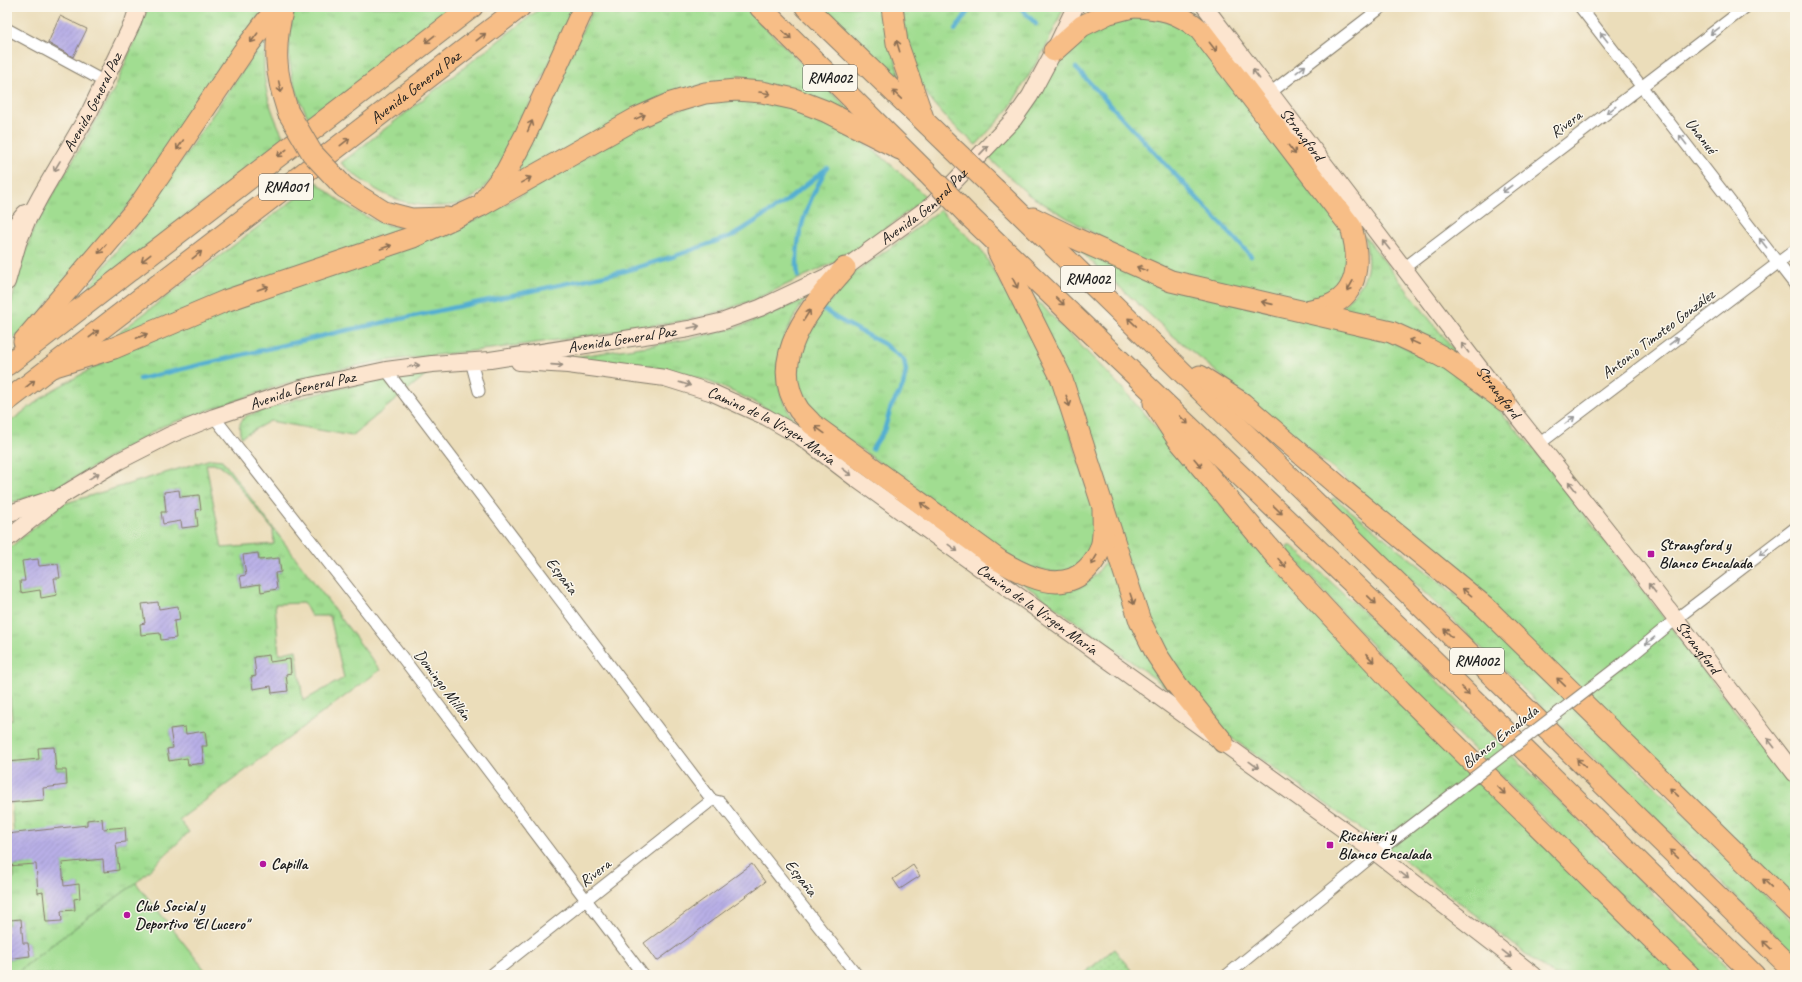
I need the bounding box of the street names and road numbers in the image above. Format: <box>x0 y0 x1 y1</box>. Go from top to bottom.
street label: Avenida General Paz <box>366 45 466 128</box>
street label: Avenida General Paz <box>59 48 127 155</box>
road number: RNA002 <box>803 65 857 91</box>
street label: Strangford <box>1275 104 1330 167</box>
street label: Rivera <box>1546 105 1587 142</box>
street label: Unanué <box>1681 114 1723 160</box>
street label: Avenida General Paz <box>876 163 973 249</box>
road number: RNA001 <box>259 174 313 200</box>
road number: RNA002 <box>1061 266 1115 292</box>
street label: Antonio Timoteo González <box>1598 284 1720 383</box>
street label: Avenida General Paz <box>567 321 679 358</box>
street label: Strangford <box>1472 362 1527 425</box>
street label: Avenida General Paz <box>247 366 359 414</box>
street label: Camino de la Virgen María <box>705 382 840 470</box>
street label: España <box>542 554 583 599</box>
street label: Camino de la Virgen María <box>973 559 1102 660</box>
street label: Strangford <box>1671 617 1726 680</box>
street label: Domingo Millán <box>410 646 477 725</box>
road number: RNA002 <box>1450 648 1504 674</box>
street label: Blanco Encalada <box>1458 700 1543 773</box>
street label: Rivera <box>575 854 616 892</box>
street label: España <box>780 856 822 901</box>

